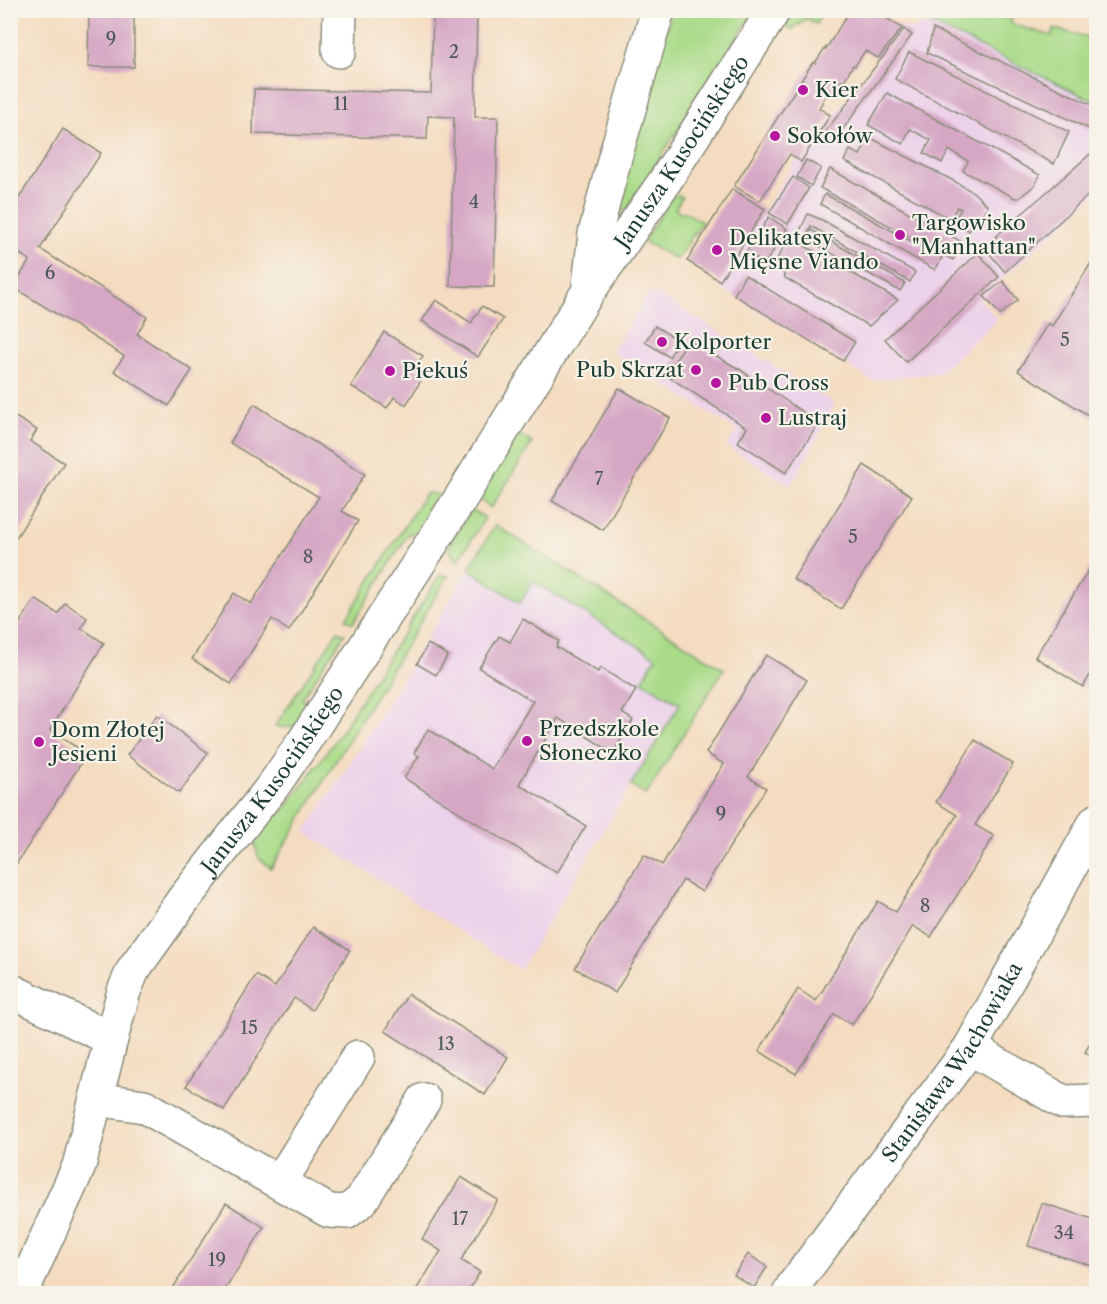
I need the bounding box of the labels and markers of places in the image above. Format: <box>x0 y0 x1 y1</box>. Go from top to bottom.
place label: Kier <box>815 77 858 102</box>
marker: Kier <box>796 83 810 97</box>
place label: Sokołów <box>787 123 873 148</box>
marker: Sokołów <box>768 129 782 143</box>
place label: Targowisko "Manhattan" <box>912 210 1036 259</box>
place label: Delikatesy Mięsne Viando <box>729 225 879 274</box>
marker: Targowisko "Manhattan" <box>893 228 907 242</box>
marker: Delikatesy Mięsne Viando <box>710 243 724 257</box>
place label: Kolporter <box>674 329 772 354</box>
marker: Kolporter <box>655 335 669 349</box>
place label: Pub Skrzat <box>576 357 685 382</box>
place label: Piekuś <box>402 358 468 383</box>
marker: Pub Skrzat <box>689 363 703 377</box>
marker: Piekuś <box>383 364 397 378</box>
place label: Pub Cross <box>728 370 829 395</box>
marker: Pub Cross <box>709 376 723 390</box>
place label: Lustraj <box>778 405 847 430</box>
marker: Lustraj <box>759 411 773 425</box>
place label: Przedszkole Słoneczko <box>539 716 659 765</box>
place label: Dom Złotej Jesieni <box>48 717 165 766</box>
marker: Przedszkole Słoneczko <box>520 734 534 748</box>
marker: Dom Złotej Jesieni <box>32 735 46 749</box>

